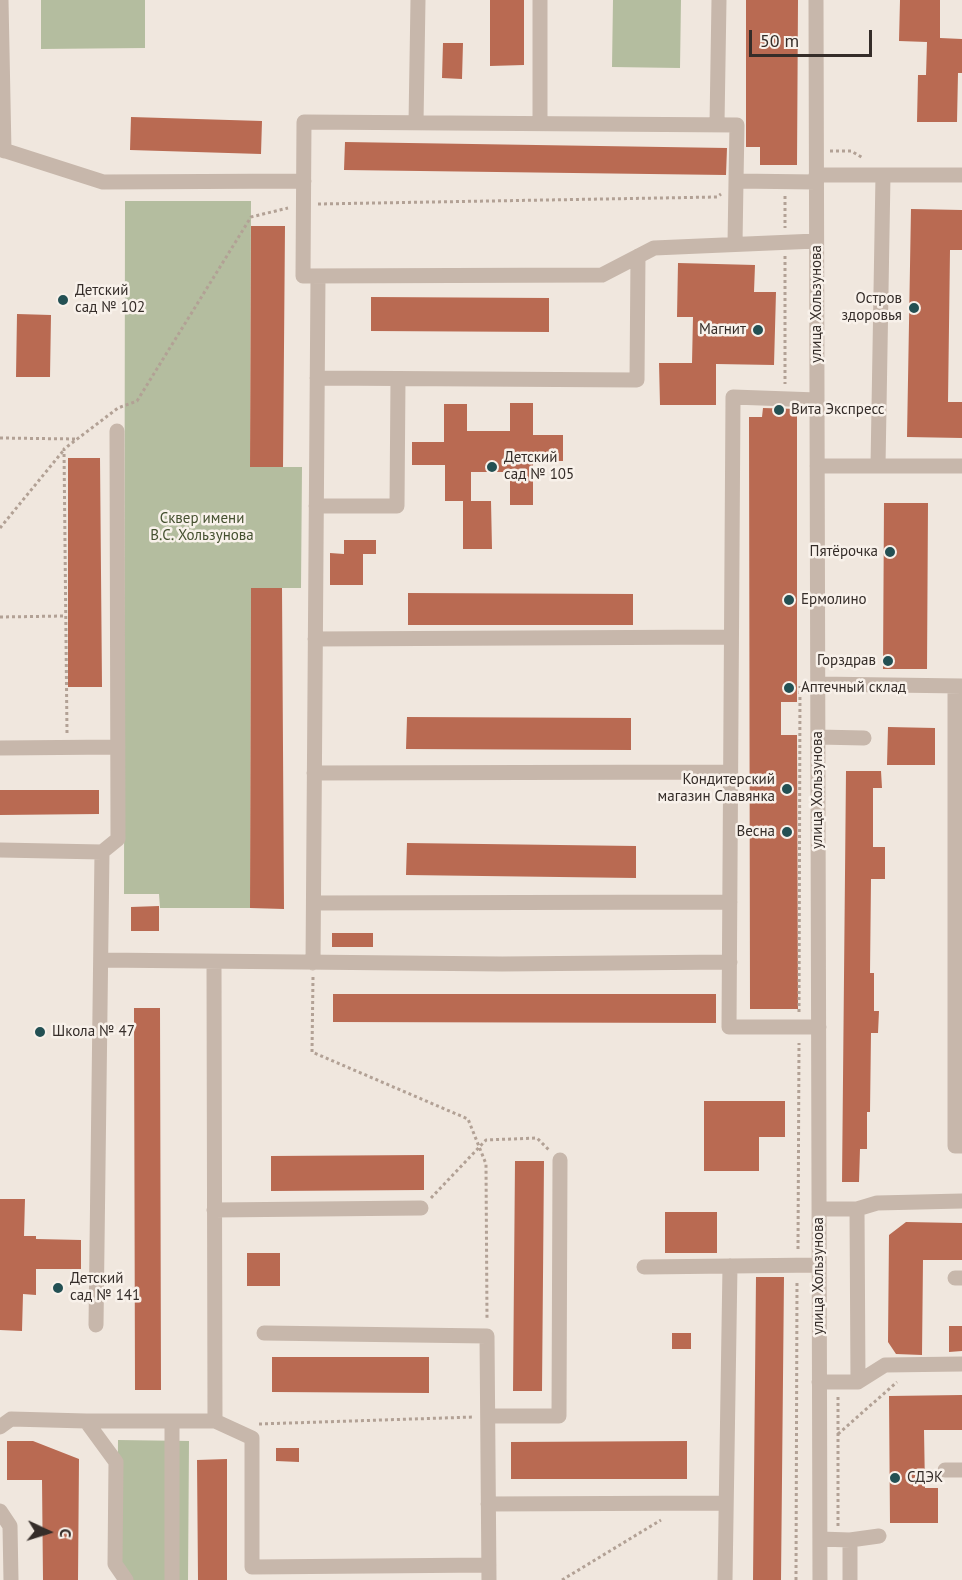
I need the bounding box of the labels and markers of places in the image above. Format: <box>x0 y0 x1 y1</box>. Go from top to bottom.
place label: Детский сад № 102 <box>75 282 145 317</box>
place label: Остров здоровья <box>842 290 902 325</box>
marker: Детский сад № 102 <box>56 293 70 307</box>
marker: Остров здоровья <box>907 301 921 315</box>
place label: Магнит <box>699 321 746 339</box>
marker: Магнит <box>751 323 765 337</box>
place label: Вита Экспресс <box>791 401 885 419</box>
marker: Вита Экспресс <box>772 403 786 417</box>
place label: Детский сад № 105 <box>504 449 574 484</box>
marker: Детский сад № 105 <box>485 460 499 474</box>
place label: Пятёрочка <box>810 543 878 561</box>
marker: Пятёрочка <box>883 545 897 559</box>
place label: Ермолино <box>801 591 867 609</box>
marker: Ермолино <box>782 593 796 607</box>
place label: Горздрав <box>817 652 876 670</box>
marker: Горздрав <box>881 654 895 668</box>
place label: Аптечный склад <box>801 679 906 697</box>
marker: Аптечный склад <box>782 681 796 695</box>
place label: Кондитерский магазин Славянка <box>658 771 775 806</box>
marker: Кондитерский магазин Славянка <box>780 782 794 796</box>
place label: Весна <box>736 823 775 841</box>
marker: Весна <box>780 825 794 839</box>
place label: Школа № 47 <box>52 1023 135 1041</box>
marker: Школа № 47 <box>33 1025 47 1039</box>
place label: Детский сад № 141 <box>70 1270 140 1305</box>
marker: Детский сад № 141 <box>51 1281 65 1295</box>
place label: СДЭК <box>907 1469 943 1487</box>
marker: СДЭК <box>888 1471 902 1485</box>

